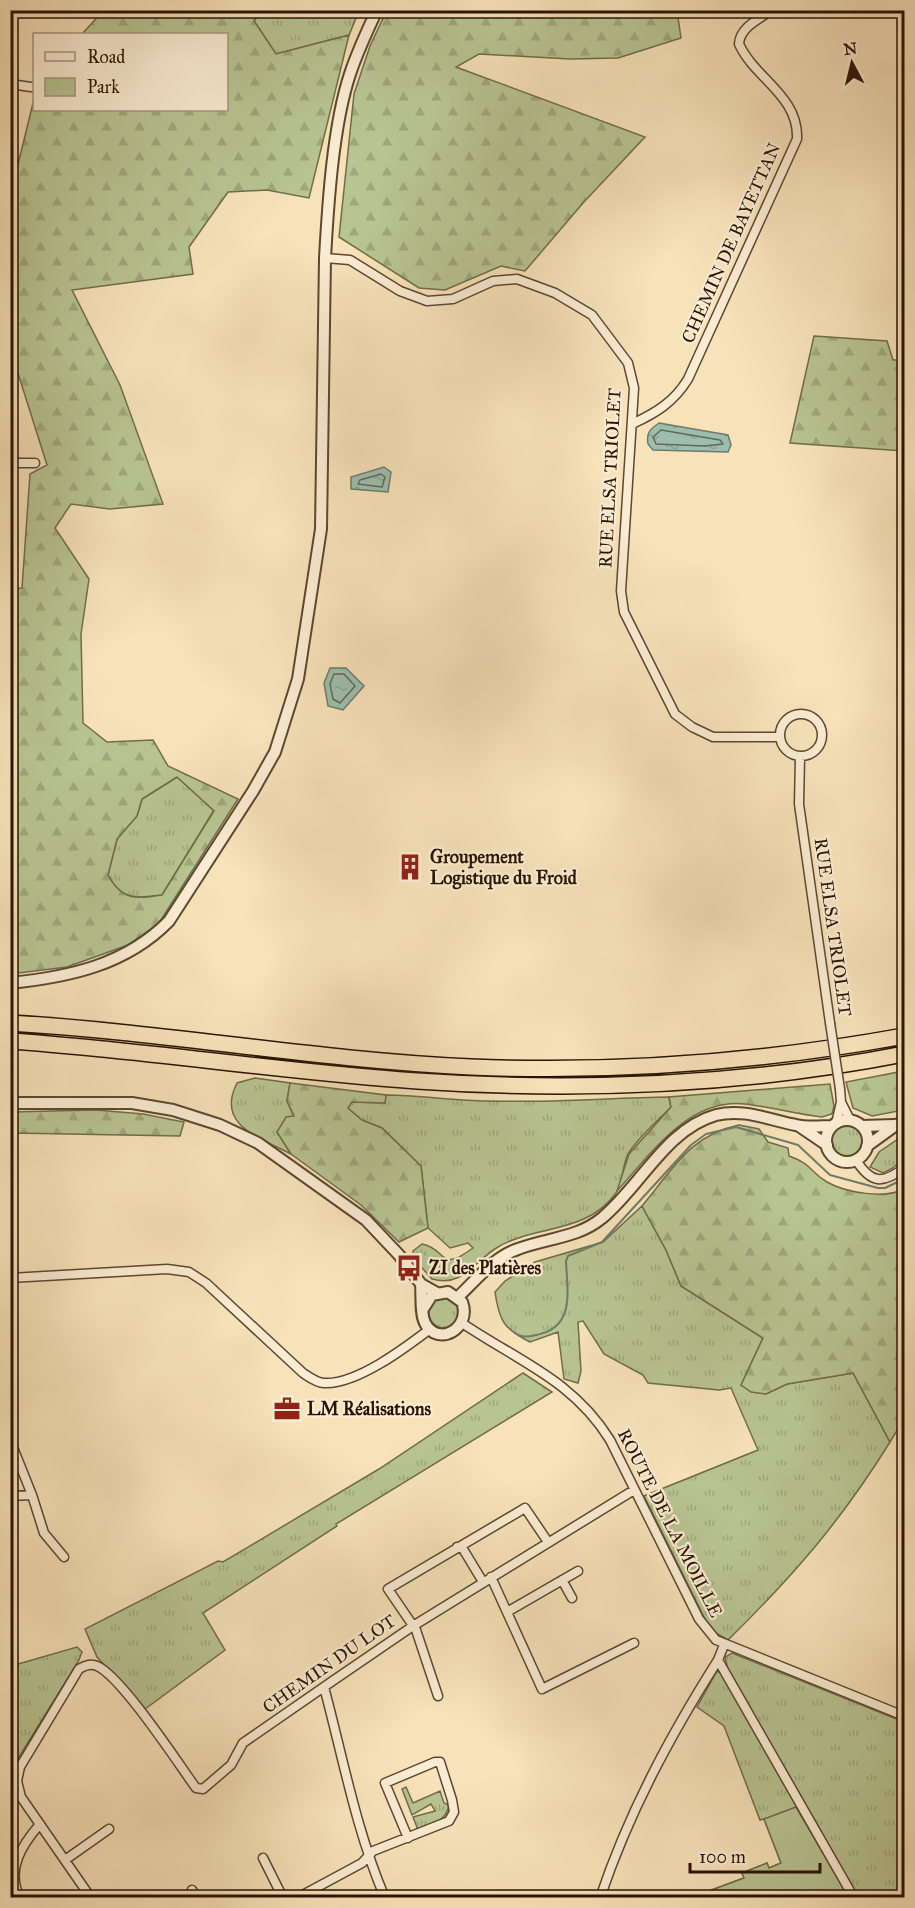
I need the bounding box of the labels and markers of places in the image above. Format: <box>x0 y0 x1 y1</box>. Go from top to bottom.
place label: Groupement Logistique du Froid <box>430 846 578 890</box>
building icon: Groupement Logistique du Froid <box>395 852 425 882</box>
bus stop icon: ZI des Platières <box>394 1253 424 1283</box>
place label: ZI des Platières <box>429 1257 541 1279</box>
office icon: LM Réalisations <box>272 1394 302 1424</box>
place label: LM Réalisations <box>307 1398 432 1420</box>

